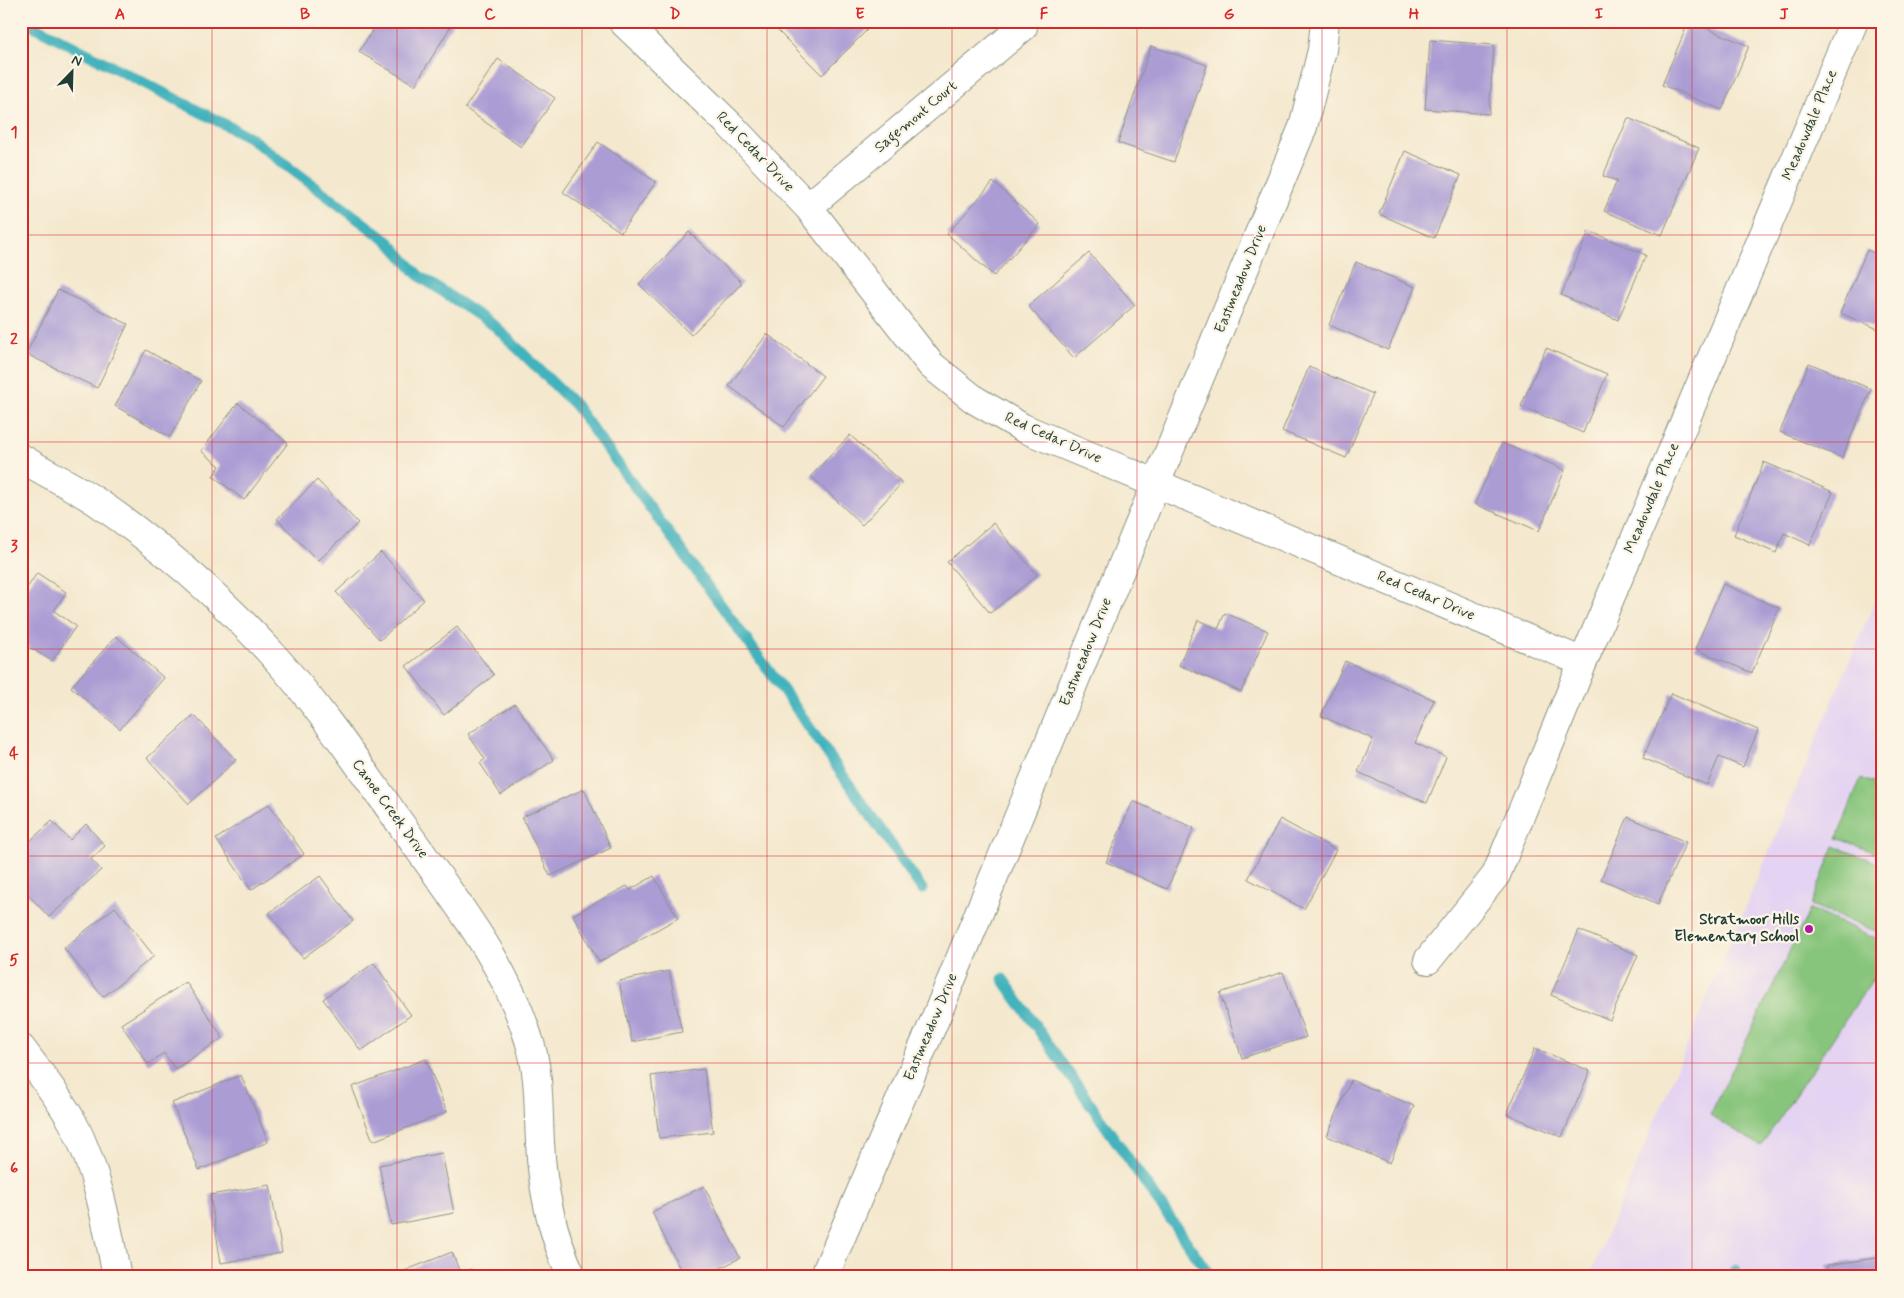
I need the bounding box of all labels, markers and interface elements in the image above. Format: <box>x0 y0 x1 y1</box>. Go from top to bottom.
text: A <box>115 4 125 25</box>
text: B <box>300 4 310 25</box>
text: C <box>484 4 496 25</box>
text: D <box>669 4 681 25</box>
text: E <box>855 4 865 25</box>
text: F <box>1040 4 1049 25</box>
text: G <box>1224 4 1235 25</box>
text: H <box>1409 4 1420 25</box>
text: I <box>1595 4 1604 25</box>
text: J <box>1779 4 1789 25</box>
north arrow <box>48 48 98 98</box>
text: N <box>69 51 84 71</box>
street label: Meadowdale Place <box>1778 66 1842 184</box>
street label: Sagemont Court <box>870 76 962 158</box>
street label: Red Cedar Drive <box>712 107 799 197</box>
text: 1 <box>10 122 18 143</box>
street label: Eastmeadow Drive <box>1210 222 1272 336</box>
text: 2 <box>10 329 18 350</box>
street label: Red Cedar Drive <box>1001 408 1105 468</box>
street label: Meadowdale Place <box>1620 439 1684 557</box>
text: 3 <box>10 536 18 557</box>
street label: Red Cedar Drive <box>1374 566 1478 626</box>
street label: Eastmeadow Drive <box>1055 595 1117 709</box>
text: 4 <box>9 743 19 764</box>
street label: Canoe Creek Drive <box>347 755 433 863</box>
place label: Stratmoor Hills Elementary School <box>1674 910 1799 947</box>
marker: Stratmoor Hills Elementary School <box>1803 923 1815 935</box>
text: 5 <box>9 950 19 971</box>
street label: Eastmeadow Drive <box>899 970 963 1084</box>
text: 6 <box>10 1158 18 1179</box>

